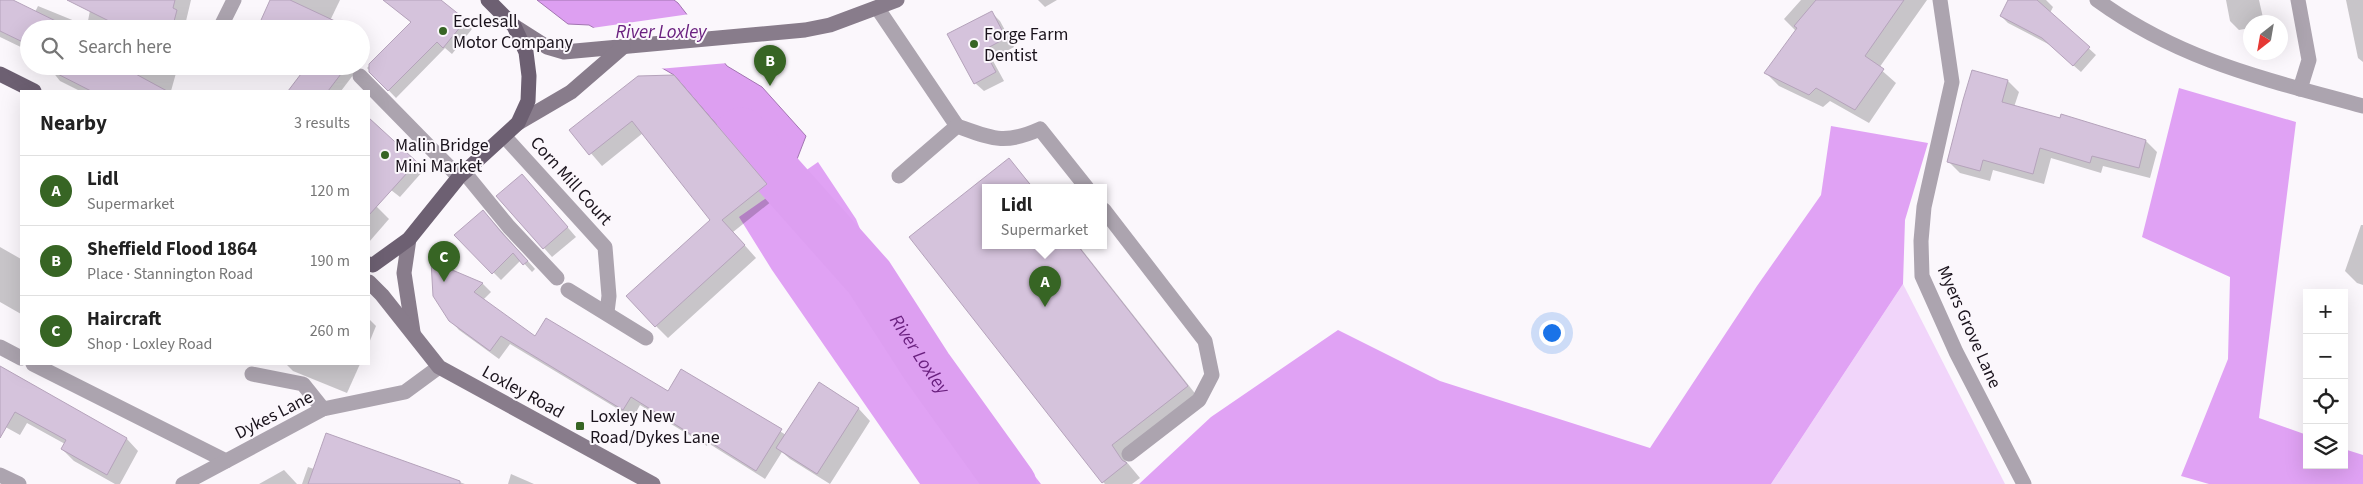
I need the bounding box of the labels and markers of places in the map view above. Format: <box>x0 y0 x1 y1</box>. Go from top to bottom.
place label: Ecclesall Motor Company <box>453 9 574 55</box>
place label: Forge Farm Dentist <box>984 22 1068 68</box>
marker: Ecclesall Motor Company <box>437 25 449 37</box>
marker: Forge Farm Dentist <box>968 38 980 50</box>
pin: B <box>754 45 786 86</box>
place label: Malin Bridge Mini Market <box>395 133 489 179</box>
marker: Malin Bridge Mini Market <box>379 149 391 161</box>
pin: C <box>428 241 460 282</box>
pin: A <box>1029 266 1061 307</box>
place label: Loxley New Road/Dykes Lane <box>590 404 720 450</box>
marker: Loxley New Road/Dykes Lane <box>574 420 586 432</box>

